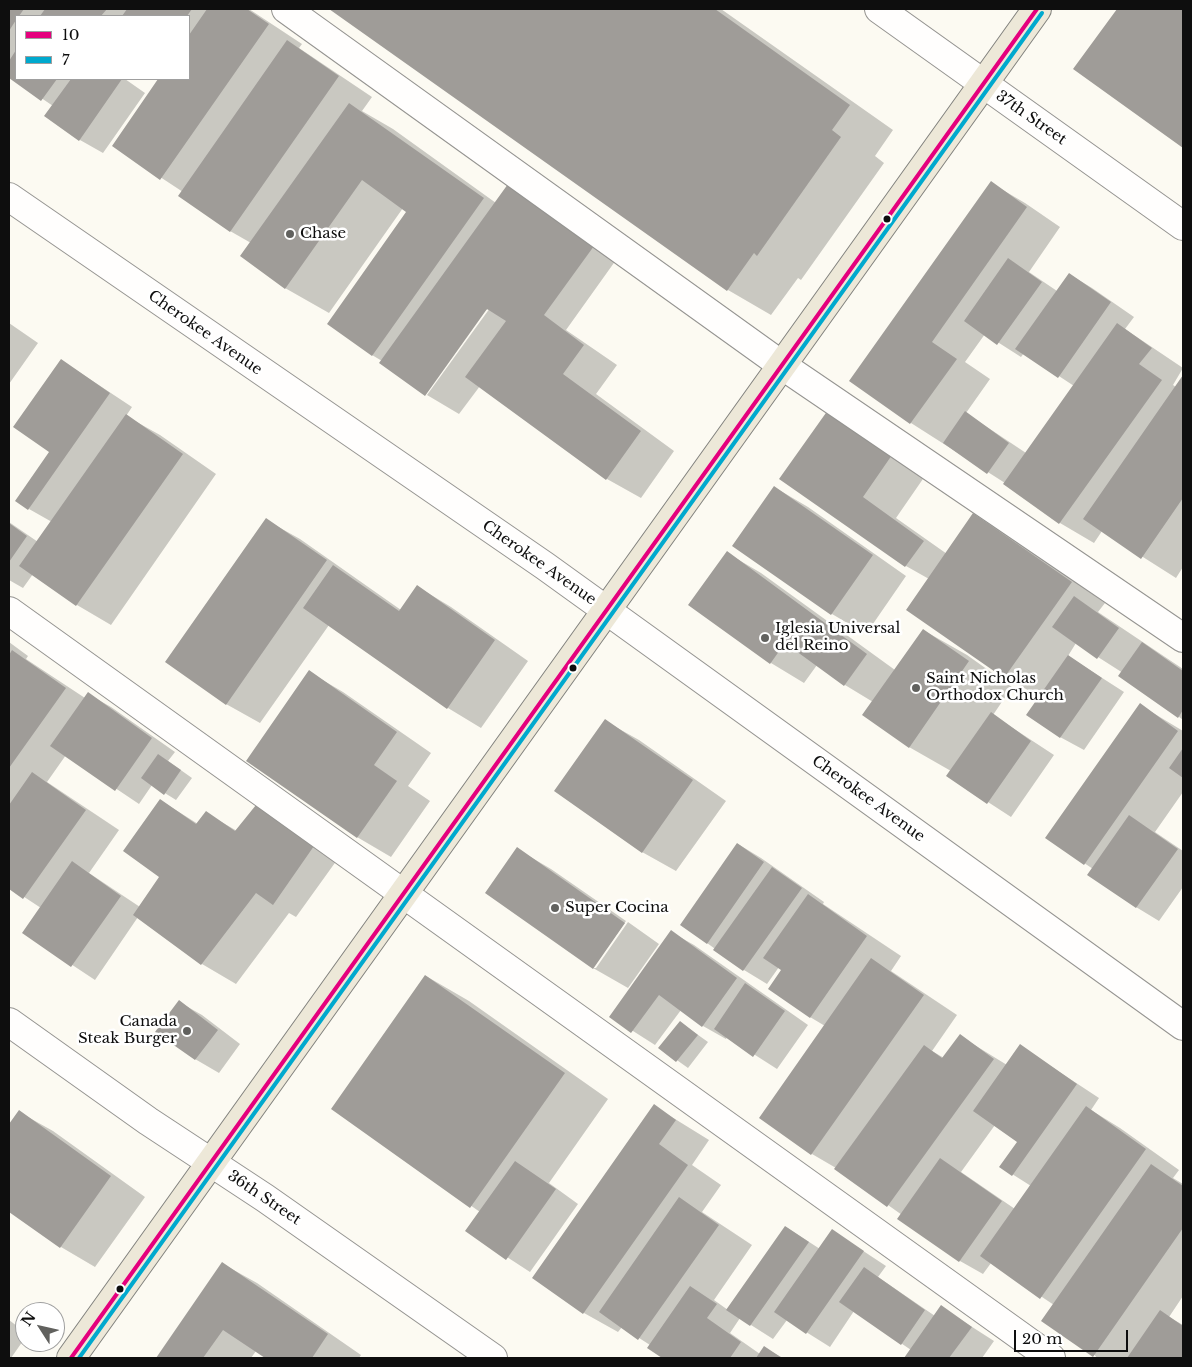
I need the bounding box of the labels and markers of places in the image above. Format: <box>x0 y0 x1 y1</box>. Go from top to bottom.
unlabelled marker <box>882 214 892 224</box>
place label: Chase <box>300 225 346 243</box>
marker: Chase <box>284 228 296 240</box>
place label: Iglesia Universal del Reino <box>775 620 900 655</box>
marker: Iglesia Universal del Reino <box>759 632 771 644</box>
unlabelled marker <box>568 663 578 673</box>
place label: Saint Nicholas Orthodox Church <box>926 670 1064 705</box>
marker: Saint Nicholas Orthodox Church <box>910 682 922 694</box>
place label: Super Cocina <box>565 899 669 917</box>
marker: Super Cocina <box>549 902 561 914</box>
place label: Canada Steak Burger <box>78 1013 177 1048</box>
marker: Canada Steak Burger <box>181 1025 193 1037</box>
unlabelled marker <box>115 1284 125 1294</box>

